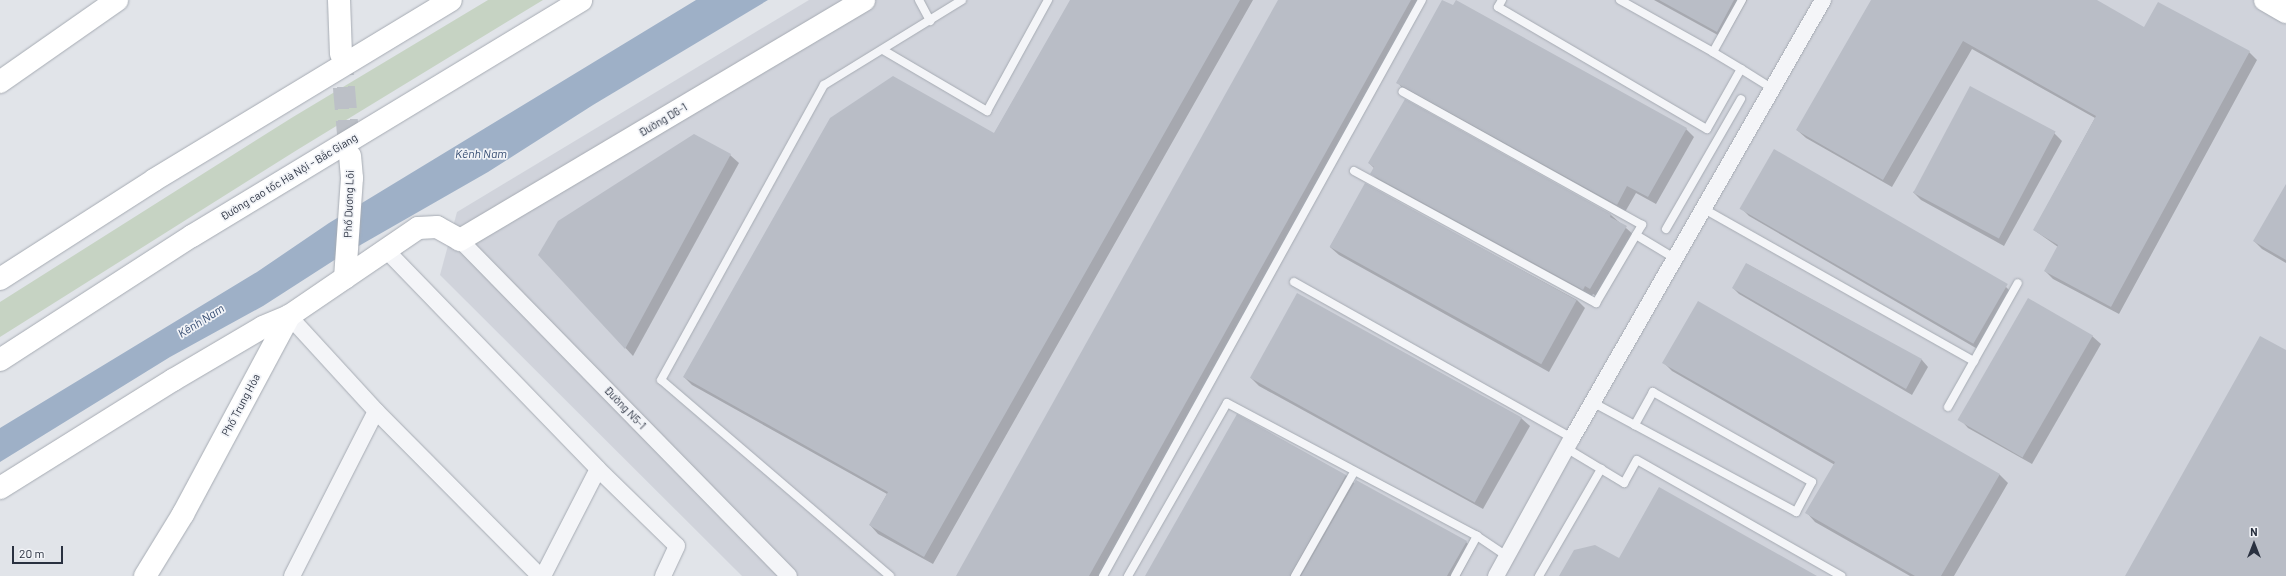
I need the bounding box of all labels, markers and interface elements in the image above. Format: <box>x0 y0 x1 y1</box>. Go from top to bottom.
street label: Đường D6-1 <box>637 100 689 140</box>
street label: Đường cao tốc Hà Nội - Bắc Giang <box>218 131 360 223</box>
water label: Kênh Nam <box>455 147 507 161</box>
street label: Phố Dương Lôi <box>341 170 357 238</box>
water label: Kênh Nam <box>175 301 227 341</box>
street label: Phố Trung Hòa <box>219 372 263 438</box>
street label: Đường N5-1 <box>601 384 649 432</box>
north arrow <box>2234 524 2274 564</box>
text: N <box>2250 525 2258 538</box>
scale bar <box>14 538 65 564</box>
text: 20 m <box>19 546 45 560</box>

